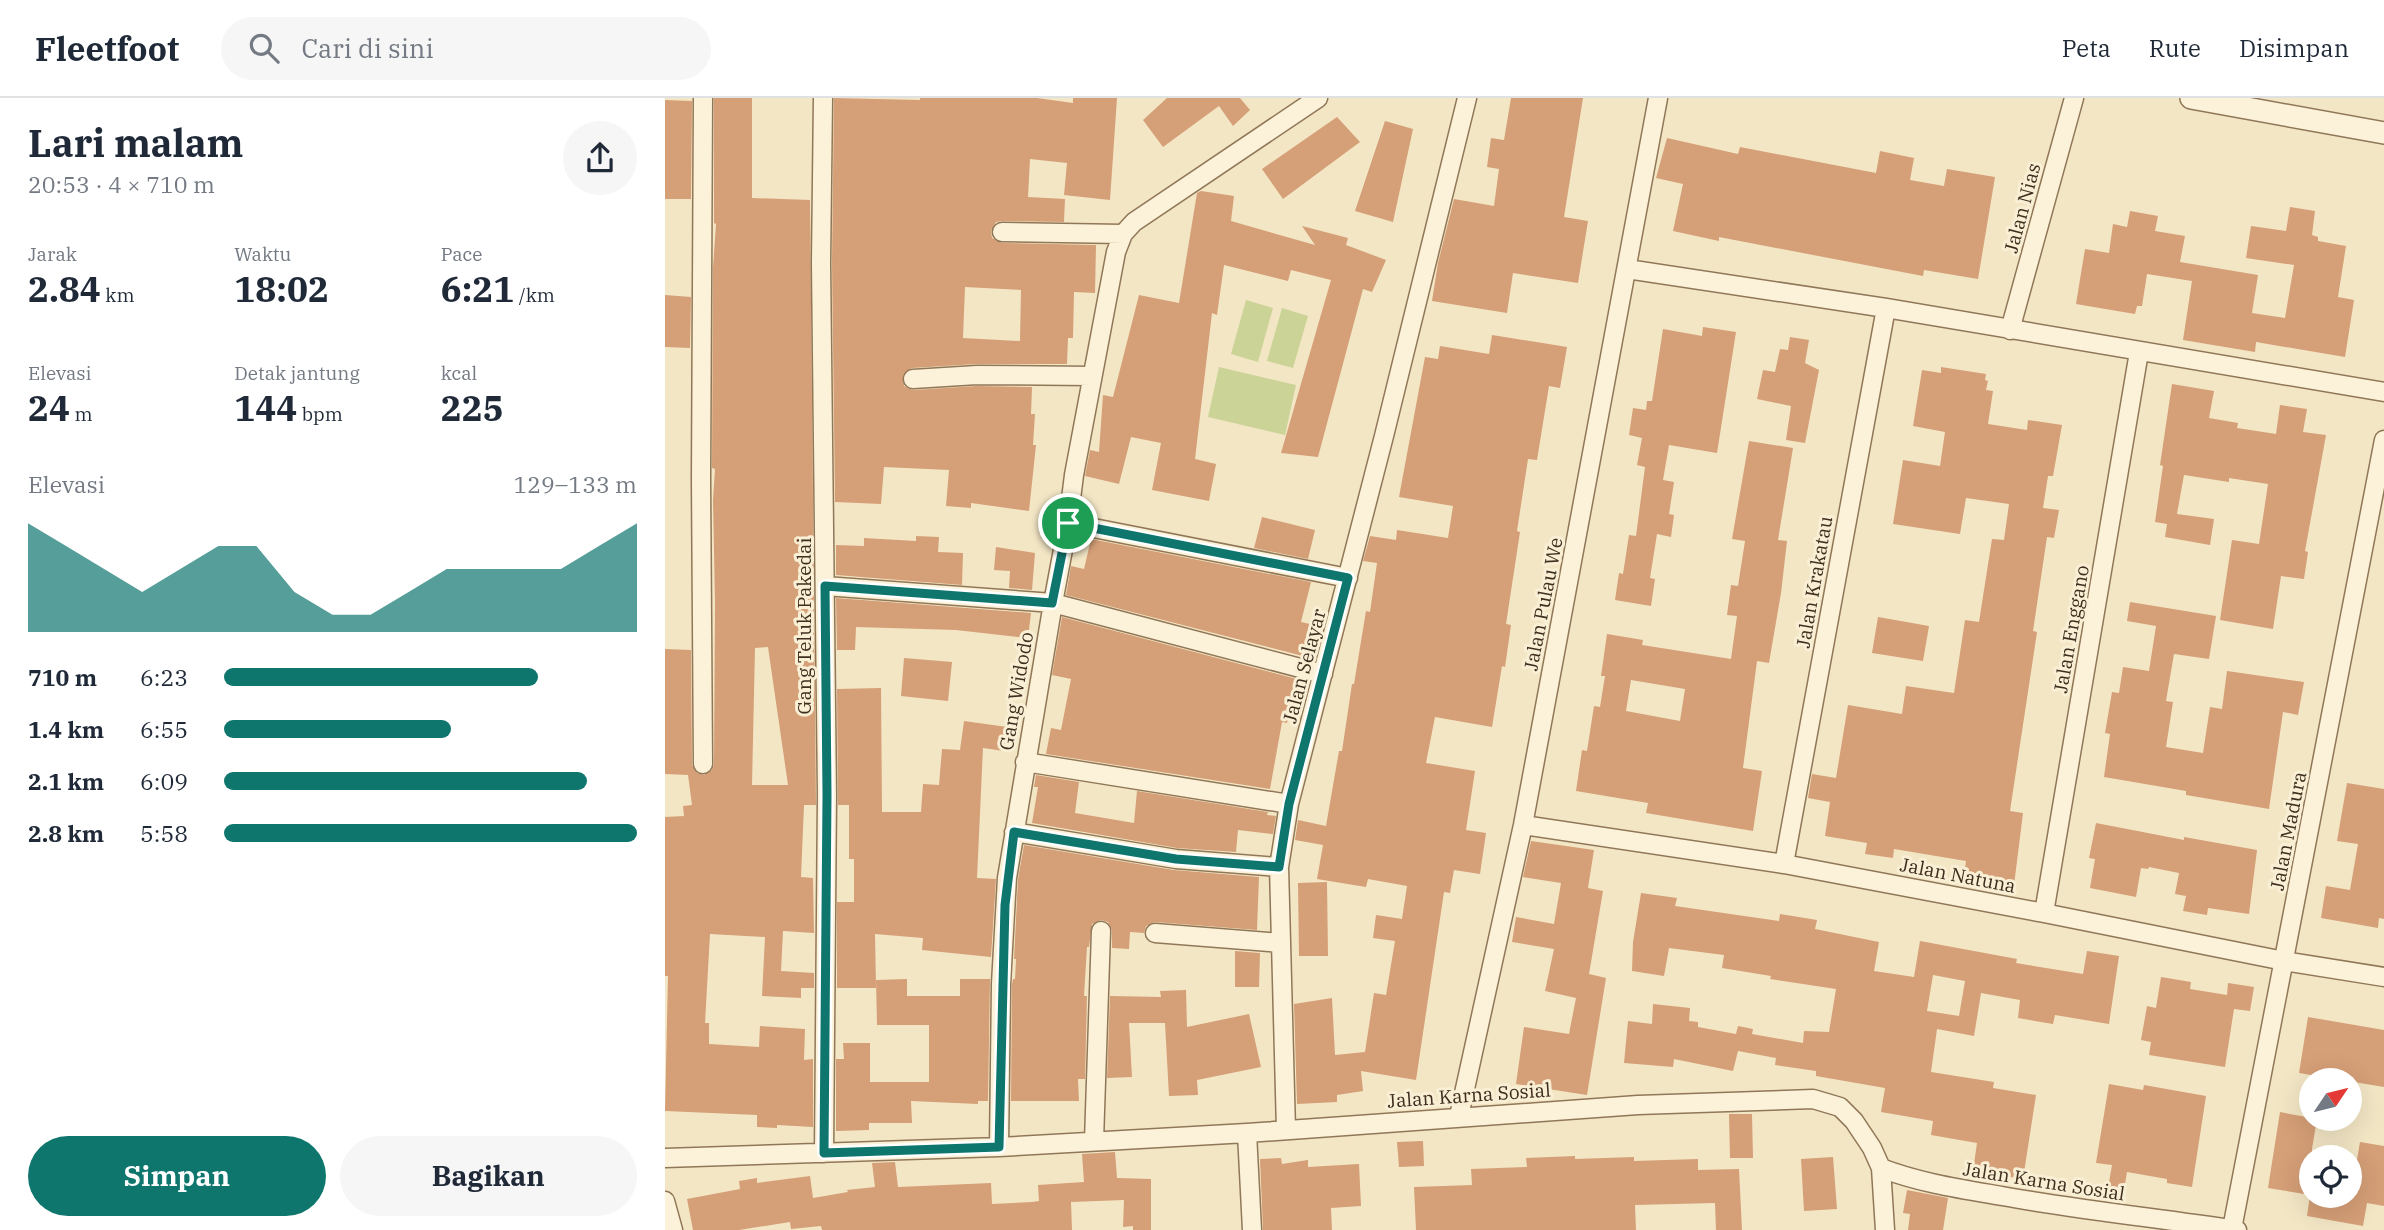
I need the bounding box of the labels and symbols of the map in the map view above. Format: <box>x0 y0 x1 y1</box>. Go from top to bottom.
street label: Jalan Nias <box>1999 160 2045 256</box>
pin <box>1038 493 1098 553</box>
street label: Jalan Krakatau <box>1791 514 1837 650</box>
street label: Jalan Pulau We <box>1518 535 1568 673</box>
street label: Gang Teluk Pakedai <box>792 538 816 714</box>
street label: Jalan Enggano <box>2048 563 2094 695</box>
street label: Jalan Selayar <box>1277 606 1331 726</box>
street label: Gang Widodo <box>994 630 1038 752</box>
street label: Jalan Madura <box>2265 769 2311 893</box>
street label: Jalan Natuna <box>1898 852 2018 898</box>
north arrow <box>2299 1068 2363 1130</box>
street label: Jalan Karna Sosial <box>1387 1077 1552 1113</box>
street label: Jalan Karna Sosial <box>1961 1156 2127 1206</box>

